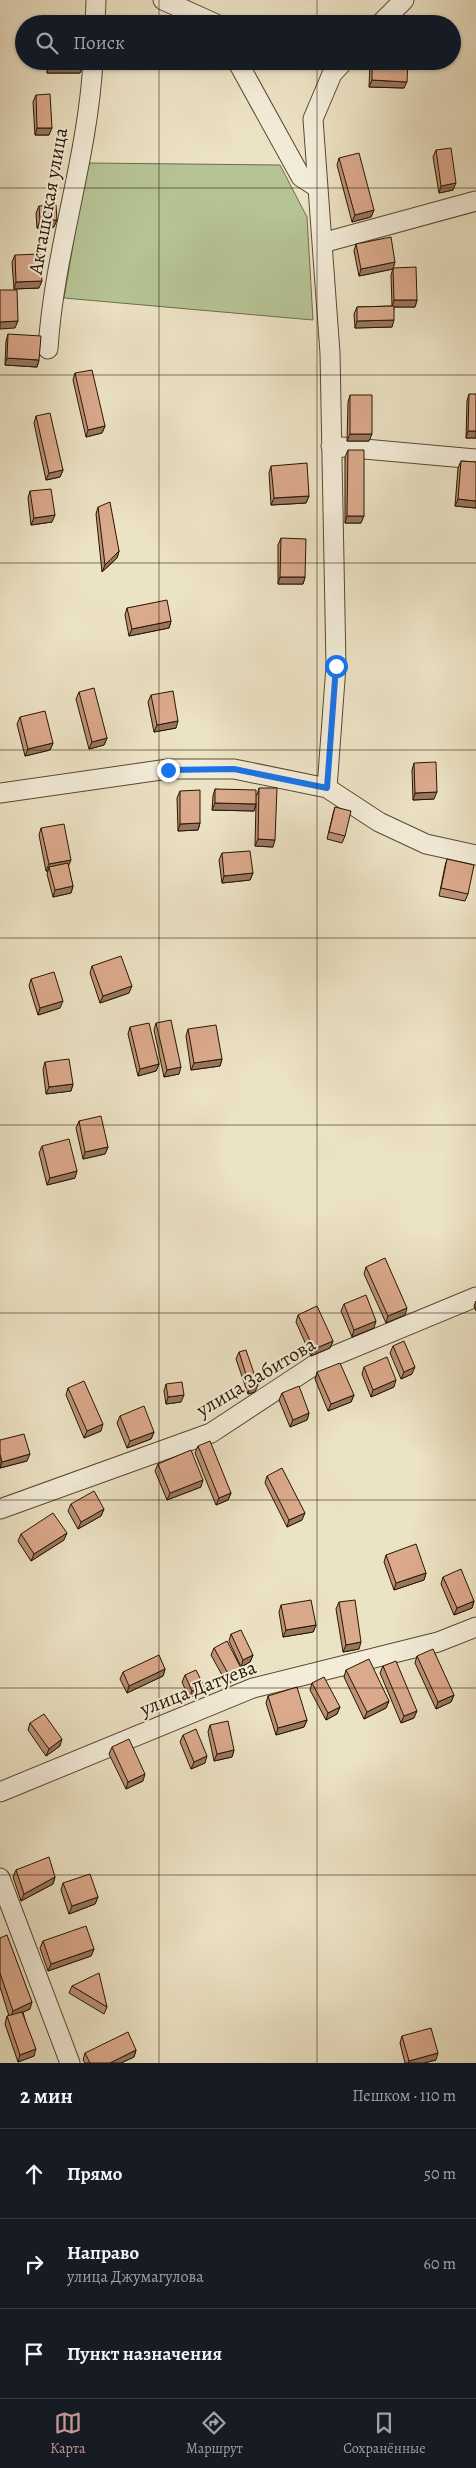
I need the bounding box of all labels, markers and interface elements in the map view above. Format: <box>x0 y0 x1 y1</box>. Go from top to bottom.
search box <box>15 15 461 70</box>
icon: search <box>33 29 61 57</box>
text: Поиск <box>73 30 125 56</box>
street label: Акташская улица <box>22 125 74 278</box>
route start <box>325 655 348 678</box>
route end <box>157 759 180 782</box>
street label: улица Забитова <box>190 1330 321 1424</box>
street label: улица Датуева <box>135 1653 261 1723</box>
text: 2 мин <box>20 2082 73 2110</box>
text: Пешком · 110 m <box>352 2085 456 2107</box>
icon: ahead <box>20 2160 48 2188</box>
text: Прямо <box>67 2161 122 2187</box>
text: 50 m <box>424 2163 456 2185</box>
text: Направо <box>67 2240 139 2266</box>
icon: right <box>20 2250 48 2278</box>
text: 60 m <box>424 2253 456 2275</box>
text: улица Джумагулова <box>67 2266 204 2288</box>
icon: arrive <box>20 2340 48 2368</box>
text: Пункт назначения <box>67 2341 222 2367</box>
tab: Карта <box>50 2409 86 2458</box>
tab: Маршрут <box>186 2409 243 2458</box>
tab: Сохранённые <box>343 2409 426 2458</box>

